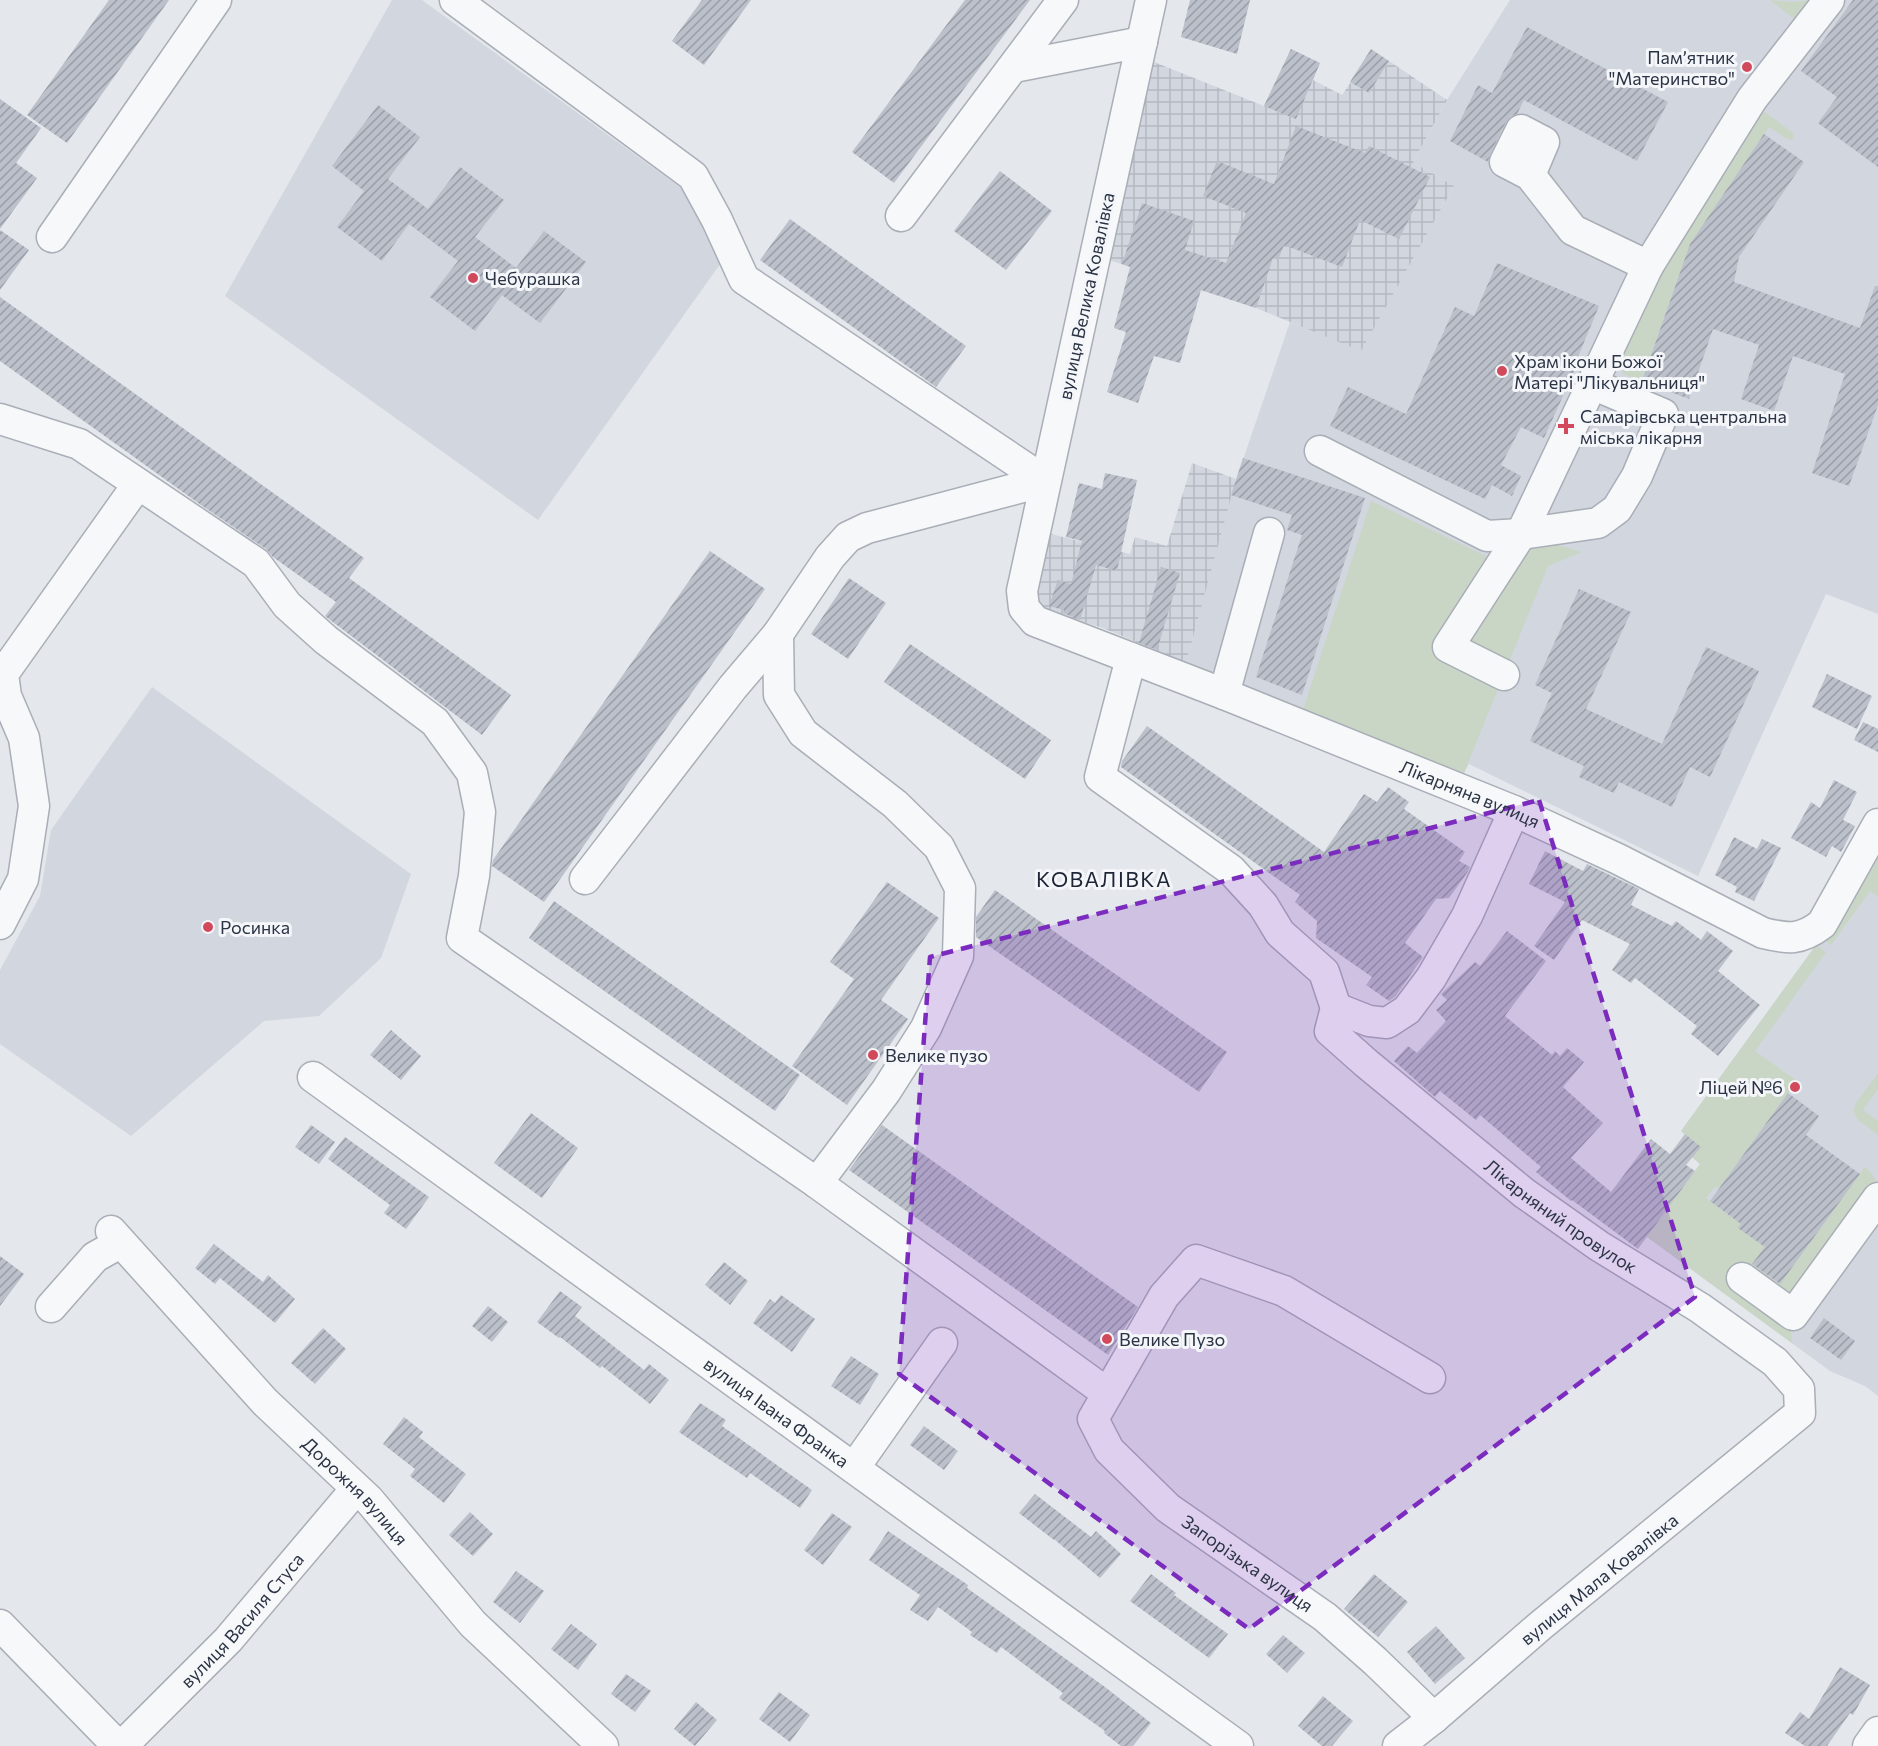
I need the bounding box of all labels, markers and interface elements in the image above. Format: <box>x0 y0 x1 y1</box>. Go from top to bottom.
place label: Пам’ятник "Материнство" <box>1609 46 1735 89</box>
marker: Пам’ятник "Материнство" <box>1740 60 1754 74</box>
street label: вулиця Велика Ковалівка <box>1053 190 1119 402</box>
place label: Чебурашка <box>485 267 580 289</box>
marker: Чебурашка <box>466 271 480 285</box>
place label: Храм ікони Божої Матері "Лікувальниця" <box>1514 350 1705 393</box>
marker: Храм ікони Божої Матері "Лікувальниця" <box>1495 364 1509 378</box>
place label: Самарівська центральна міська лікарня <box>1580 405 1787 448</box>
marker: Самарівська центральна міська лікарня <box>1557 417 1575 435</box>
street label: Лікарняна вулиця <box>1397 755 1543 832</box>
district label: КОВАЛІВКА <box>1036 866 1172 891</box>
place label: Росинка <box>220 916 290 938</box>
marker: Росинка <box>201 920 215 934</box>
place label: Велике пузо <box>885 1044 988 1066</box>
marker: Велике пузо <box>866 1048 880 1062</box>
place label: Ліцей №6 <box>1699 1076 1783 1098</box>
marker: Ліцей №6 <box>1788 1080 1802 1094</box>
street label: Лікарняний провулок <box>1480 1154 1642 1278</box>
place label: Велике Пузо <box>1119 1328 1225 1350</box>
marker: Велике Пузо <box>1100 1332 1114 1346</box>
street label: вулиця Івана Франка <box>700 1352 853 1472</box>
street label: Дорожня вулиця <box>298 1432 413 1549</box>
street label: вулиця Мала Ковалівка <box>1516 1509 1682 1649</box>
street label: Запорізька вулиця <box>1178 1510 1318 1617</box>
street label: вулиця Василя Стуса <box>176 1548 308 1692</box>

